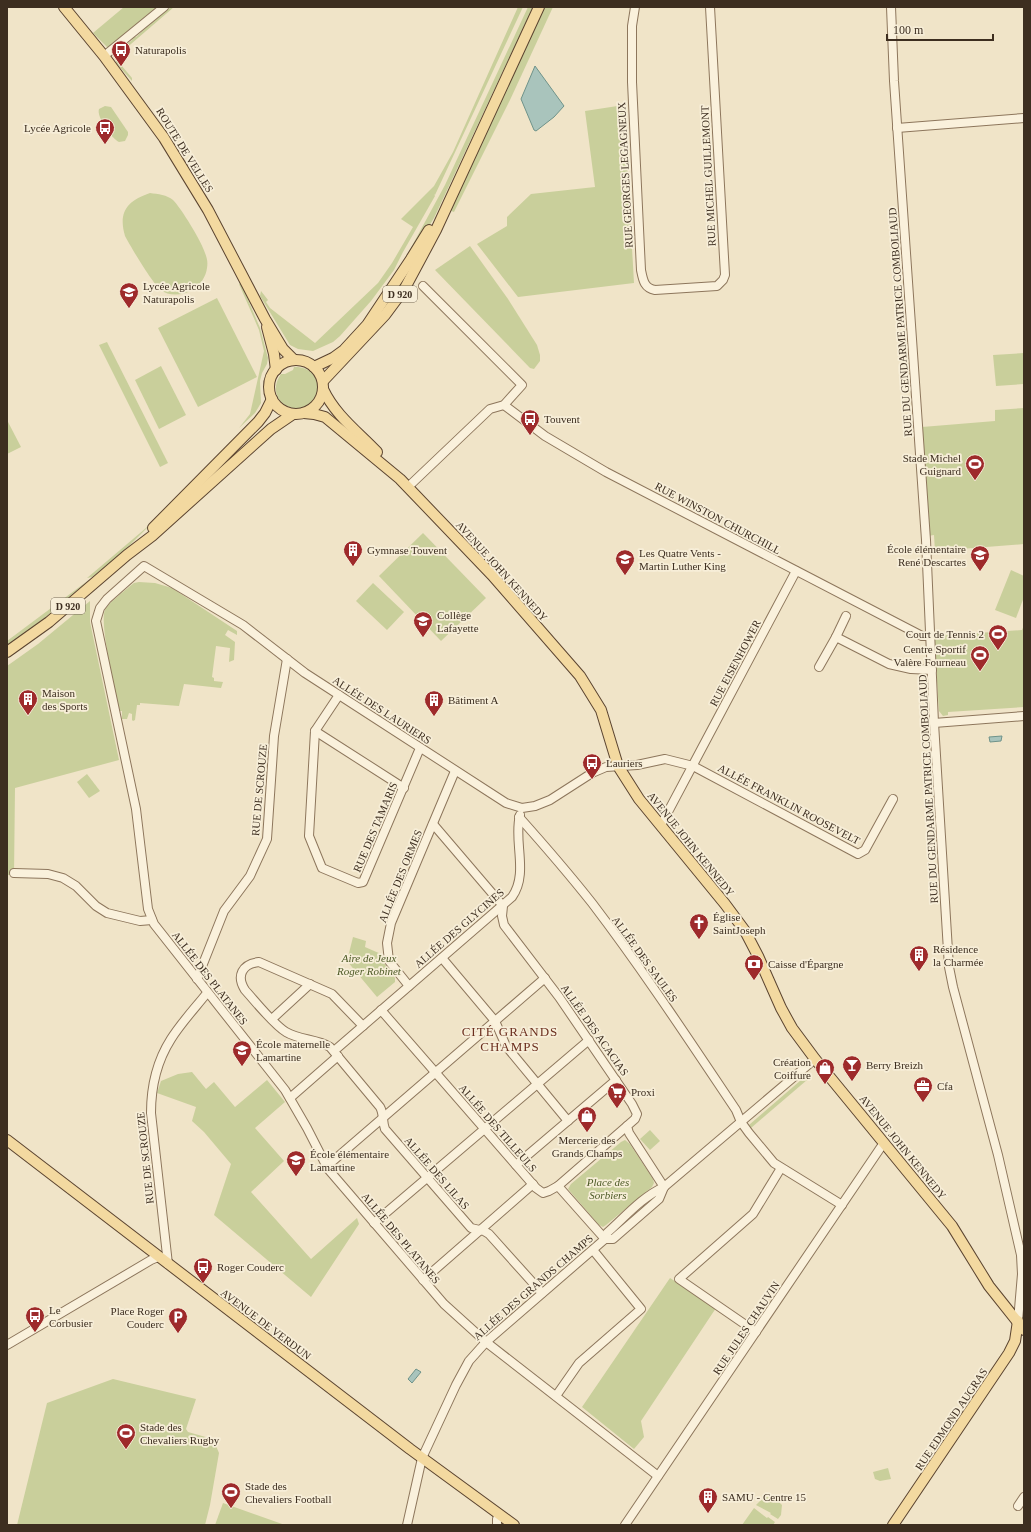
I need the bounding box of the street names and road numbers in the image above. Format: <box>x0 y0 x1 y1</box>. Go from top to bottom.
street label: RUE GEORGES LEGAGNEUX <box>615 102 635 248</box>
street label: ROUTE DE VELLES <box>154 105 216 195</box>
street label: RUE MICHEL GUILLEMONT <box>698 105 718 247</box>
street label: RUE DU GENDARME PATRICE COMBOLIAUD <box>886 207 914 437</box>
road number: D 920 <box>383 286 417 302</box>
street label: RUE WINSTON CHURCHILL <box>653 480 783 556</box>
street label: AVENUE JOHN KENNEDY <box>454 518 550 624</box>
road number: D 920 <box>51 598 85 614</box>
street label: RUE EISENHOWER <box>707 617 763 708</box>
street label: ALLÉE DES LAURIERS <box>331 674 433 746</box>
street label: RUE DU GENDARME PATRICE COMBOLIAUD <box>916 674 940 904</box>
street label: RUE DE SCROUZE <box>249 743 269 836</box>
street label: ALLÉE FRANKLIN ROOSEVELT <box>716 761 862 847</box>
street label: RUE DES TAMARIS <box>351 780 399 874</box>
street label: AVENUE JOHN KENNEDY <box>645 789 737 899</box>
street label: ALLÉE DES ORMES <box>376 828 424 924</box>
street label: ALLÉE DES GLYCINES <box>412 886 506 970</box>
street label: ALLÉE DES SAULES <box>610 914 680 1004</box>
street label: ALLÉE DES PLATANES <box>170 929 250 1027</box>
street label: ALLÉE DES ACACIAS <box>559 982 631 1078</box>
street label: ALLÉE DES TILLEULS <box>457 1082 539 1174</box>
street label: AVENUE JOHN KENNEDY <box>857 1092 949 1202</box>
street label: RUE DE SCROUZE <box>134 1111 156 1205</box>
street label: ALLÉE DES LILAS <box>402 1134 472 1212</box>
street label: ALLÉE DES PLATANES <box>359 1190 443 1286</box>
street label: ALLÉE DES GRANDS CHAMPS <box>471 1232 595 1342</box>
street label: RUE JULES CHAUVIN <box>710 1279 782 1377</box>
street label: AVENUE DE VERDUN <box>219 1286 313 1362</box>
street label: RUE EDMOND AUGRAS <box>912 1366 990 1472</box>

